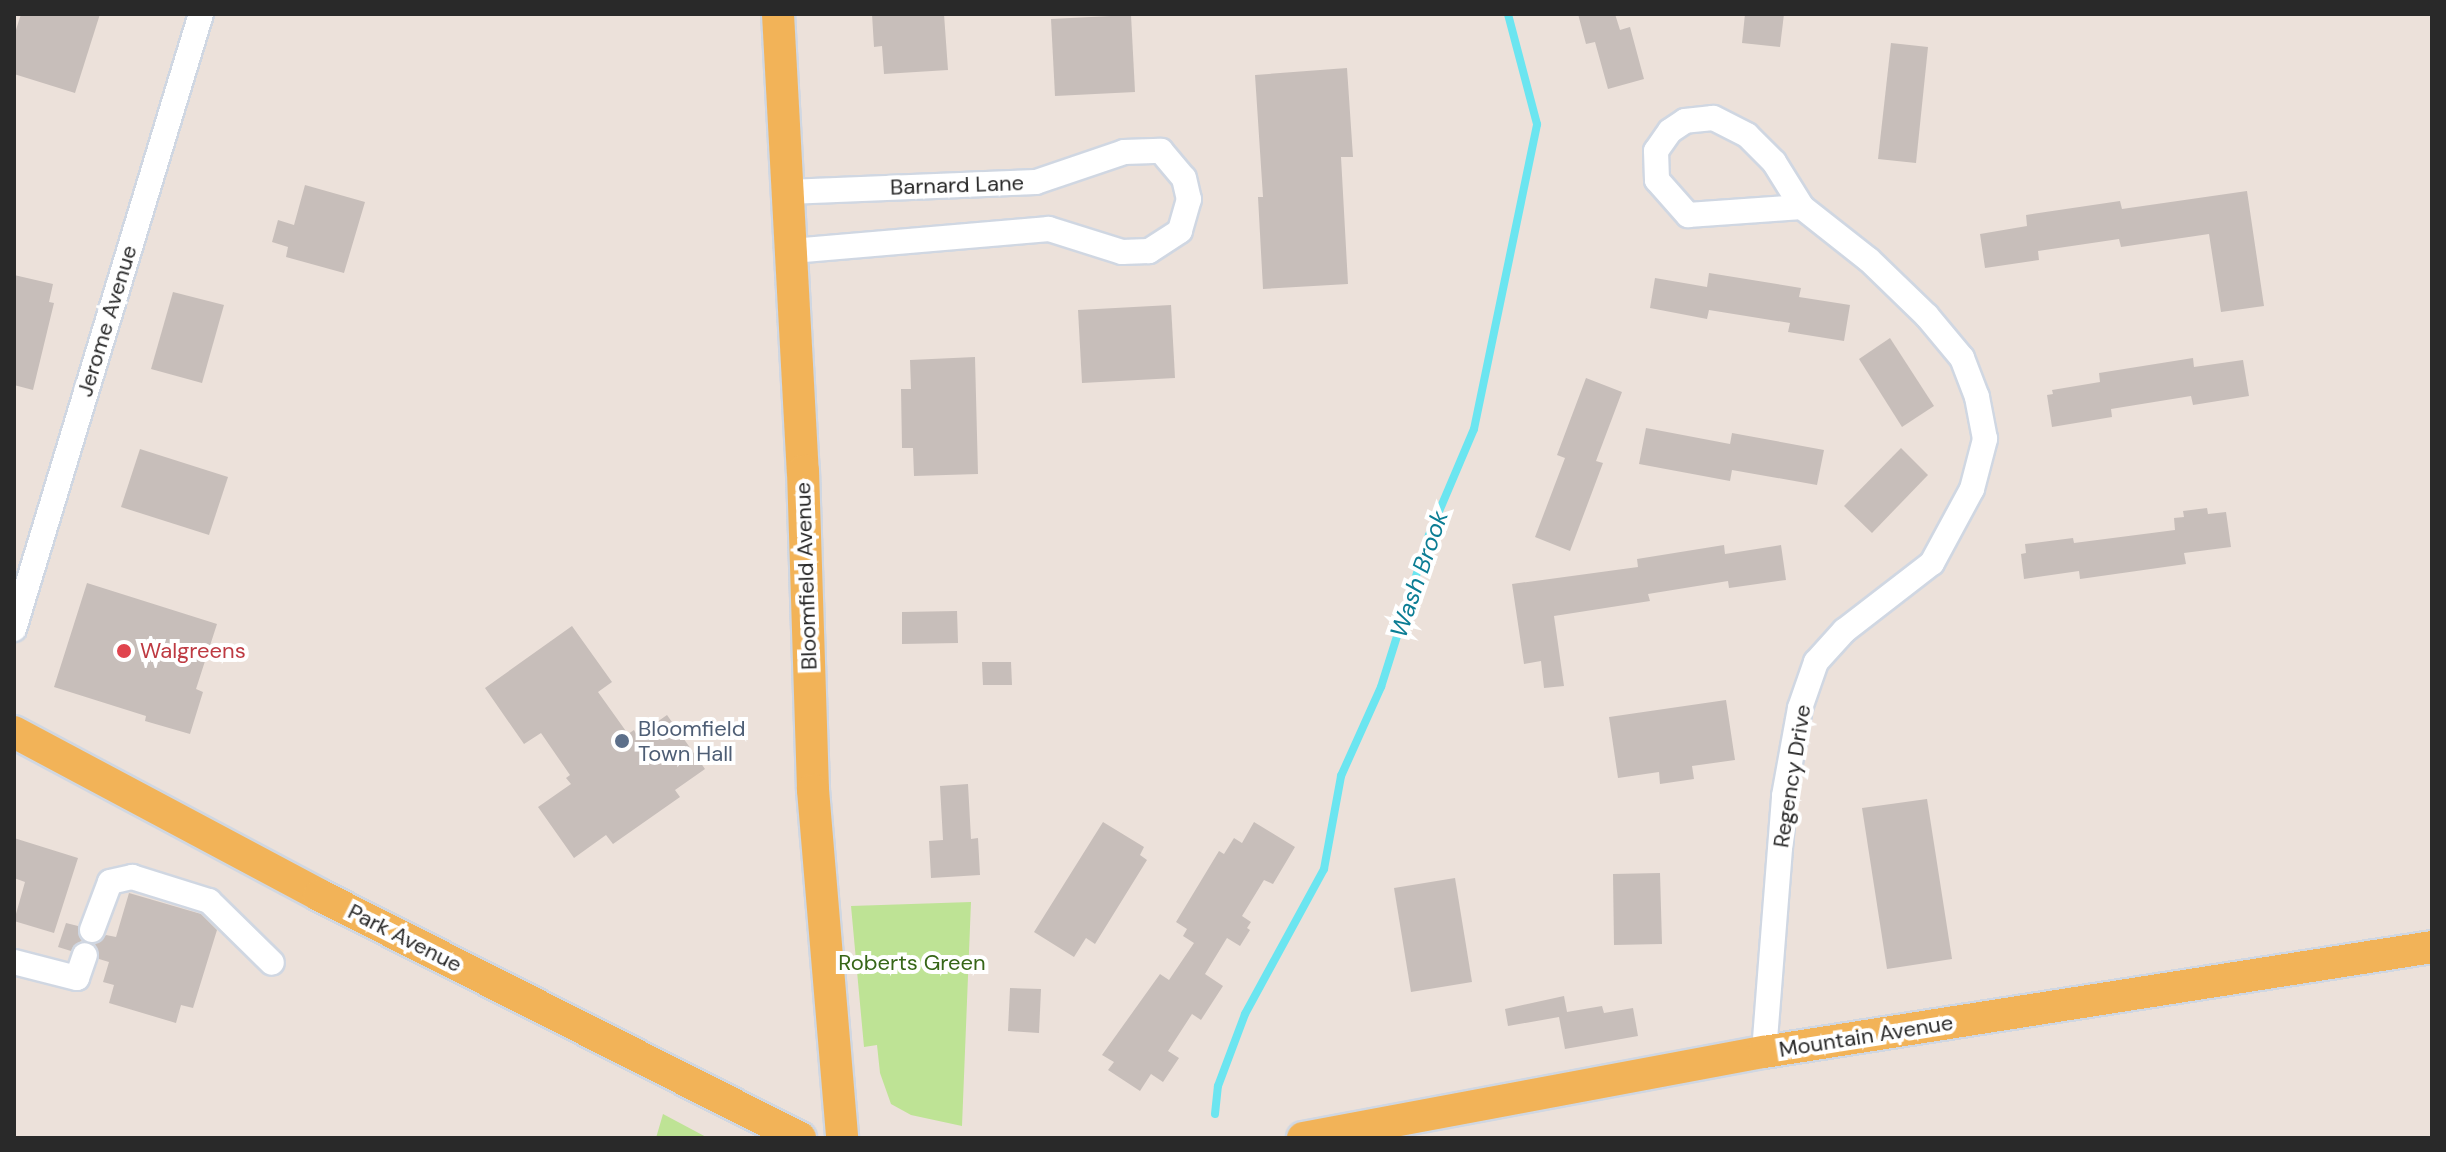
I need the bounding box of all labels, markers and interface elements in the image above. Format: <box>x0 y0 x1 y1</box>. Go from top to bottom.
street label: Barnard Lane <box>890 169 1024 201</box>
street label: Jerome Avenue <box>71 242 143 400</box>
street label: Bloomfield Avenue <box>790 482 822 670</box>
water label: Wash Brook <box>1384 507 1454 641</box>
place label: Walgreens <box>140 638 246 664</box>
marker: Walgreens <box>115 642 133 660</box>
street label: Regency Drive <box>1768 703 1816 849</box>
place label: Bloomfield Town Hall <box>638 715 745 766</box>
marker: Bloomfield Town Hall <box>613 732 631 750</box>
street label: Park Avenue <box>344 898 466 978</box>
park label: Roberts Green <box>838 950 986 976</box>
street label: Mountain Avenue <box>1777 1009 1955 1063</box>

